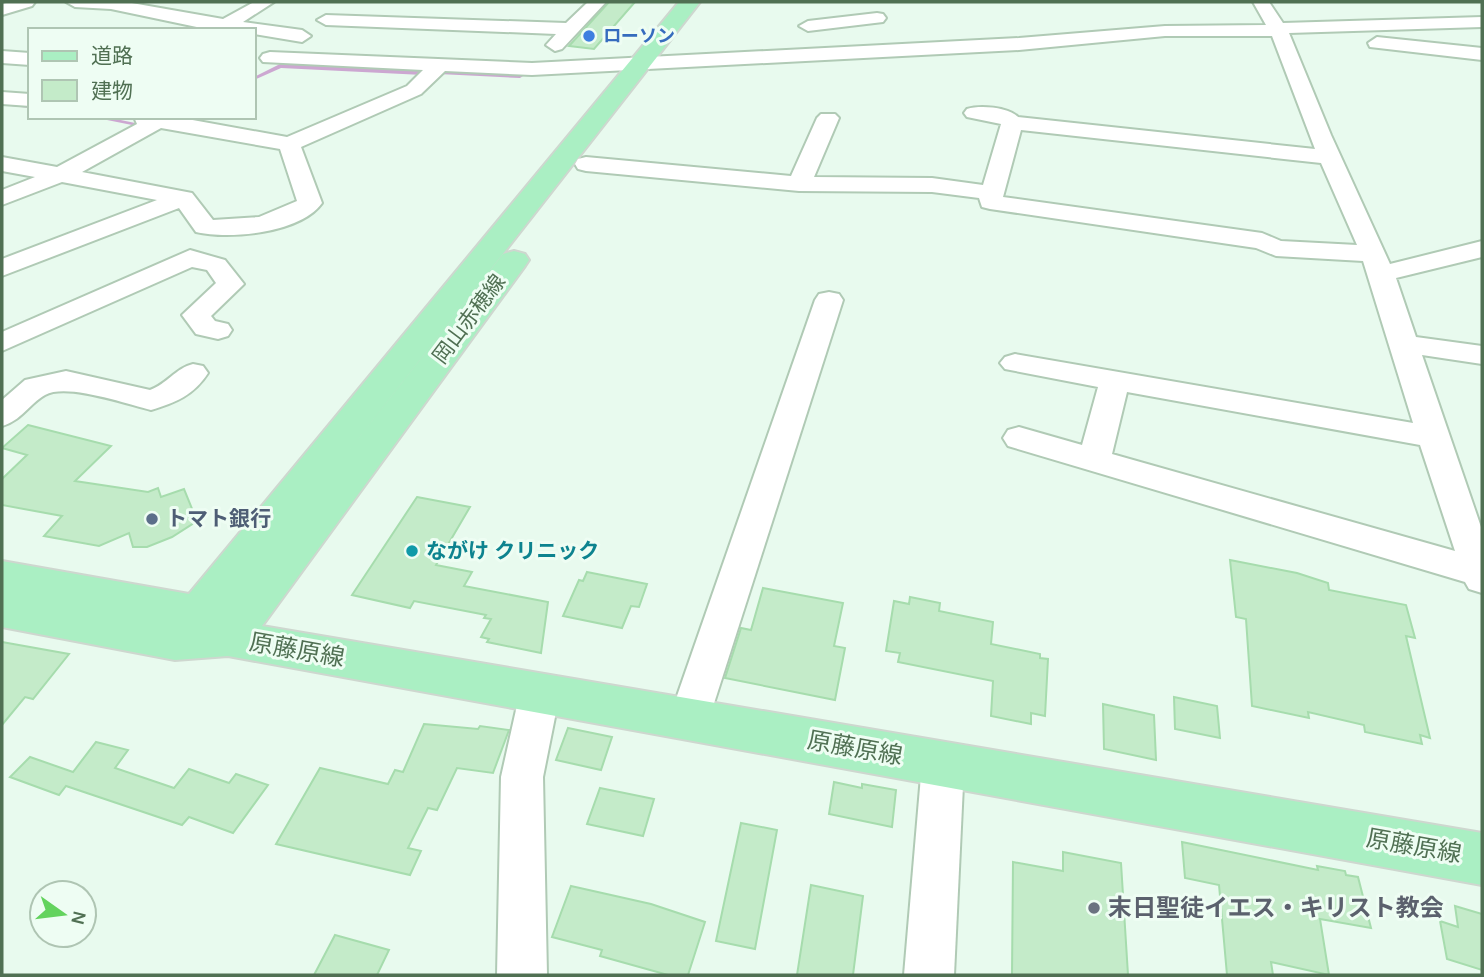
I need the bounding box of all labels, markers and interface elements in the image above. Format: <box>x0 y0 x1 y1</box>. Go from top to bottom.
place label: ローソン <box>603 25 675 47</box>
legend <box>28 28 256 119</box>
marker: ローソン <box>581 28 597 44</box>
text: 道路 <box>91 44 133 68</box>
text: 建物 <box>91 79 133 103</box>
street label: 岡山赤穂線 <box>428 270 510 368</box>
place label: トマト銀行 <box>166 507 271 531</box>
marker: トマト銀行 <box>144 511 160 527</box>
place label: ながけ クリニック <box>426 539 599 563</box>
marker: ながけ クリニック <box>404 543 420 559</box>
street label: 原藤原線 <box>247 628 347 672</box>
street label: 原藤原線 <box>805 726 905 770</box>
street label: 原藤原線 <box>1364 824 1464 868</box>
north arrow <box>28 879 98 949</box>
place label: 末日聖徒イエス・キリスト教会 <box>1108 894 1444 922</box>
marker: 末日聖徒イエス・キリスト教会 <box>1086 900 1102 916</box>
text: N <box>66 909 91 927</box>

